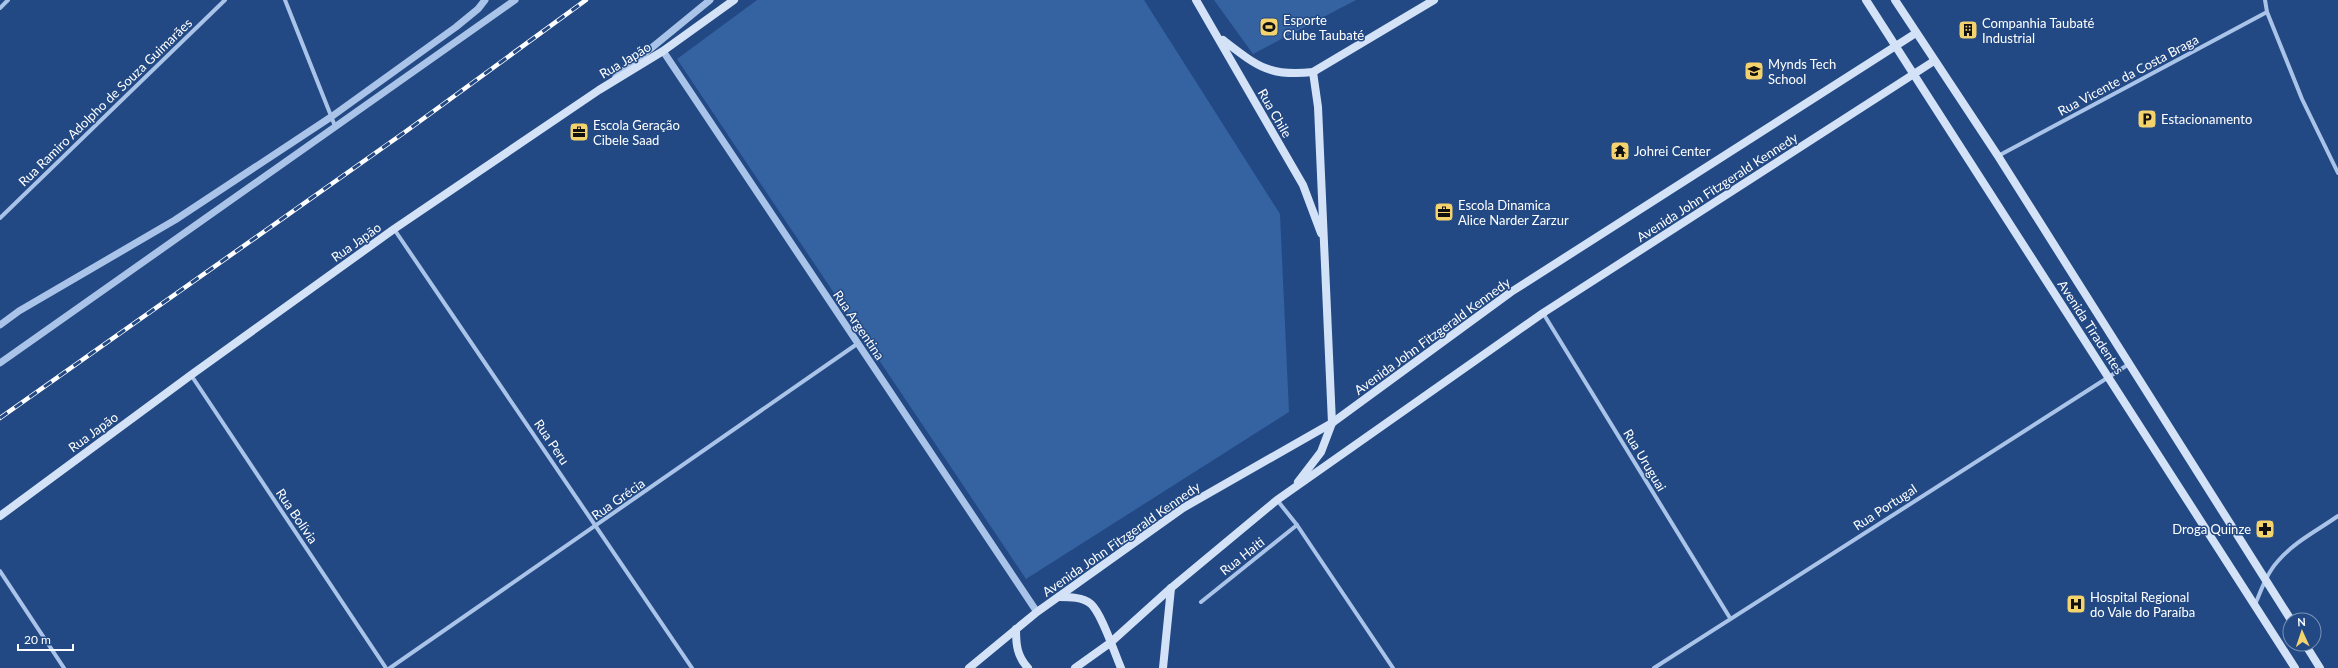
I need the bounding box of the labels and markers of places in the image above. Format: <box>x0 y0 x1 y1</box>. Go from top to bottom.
place label: Esporte Clube Taubaté <box>1283 12 1364 43</box>
place label: Companhia Taubaté Industrial <box>1982 15 2095 46</box>
sports icon: Esporte Clube Taubaté <box>1258 16 1280 38</box>
building icon: Companhia Taubaté Industrial <box>1957 19 1979 41</box>
place label: Mynds Tech School <box>1768 56 1836 87</box>
school or university icon: Mynds Tech School <box>1743 60 1765 82</box>
parking icon: Estacionamento <box>2136 108 2158 130</box>
place label: Estacionamento <box>2161 111 2252 127</box>
place label: Escola Geração Cibele Saad <box>593 117 680 148</box>
office icon: Escola Geração Cibele Saad <box>568 121 590 143</box>
temple icon: Johrei Center <box>1609 140 1631 162</box>
place label: Johrei Center <box>1634 143 1711 159</box>
place label: Escola Dinamica Alice Narder Zarzur <box>1458 197 1569 228</box>
office icon: Escola Dinamica Alice Narder Zarzur <box>1433 201 1455 223</box>
pharmacy icon: Droga Quinze <box>2254 518 2276 540</box>
place label: Droga Quinze <box>2172 521 2251 537</box>
place label: Hospital Regional do Vale do Paraíba <box>2090 589 2195 620</box>
hospital icon: Hospital Regional do Vale do Paraíba <box>2065 593 2087 615</box>

